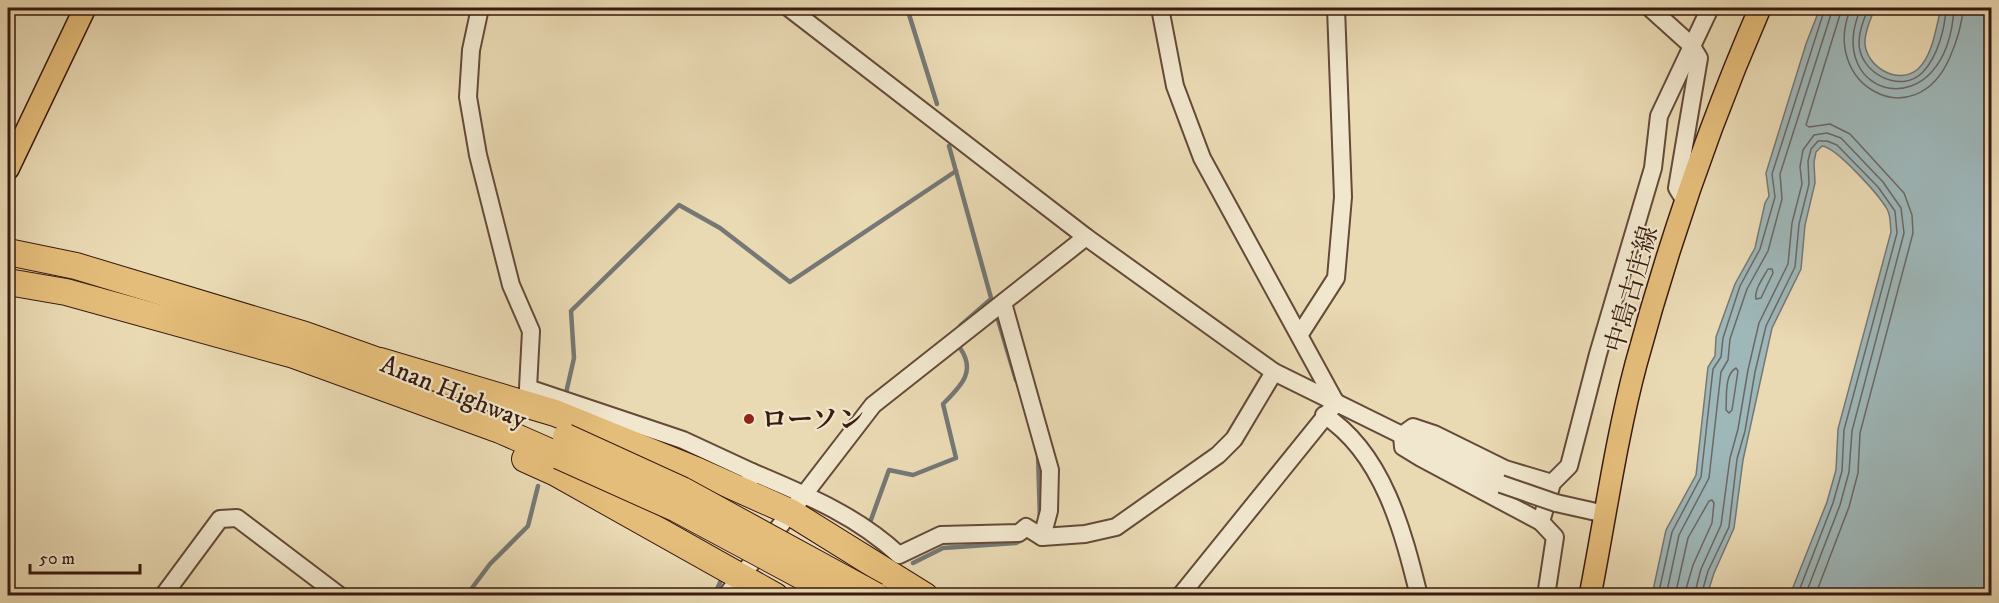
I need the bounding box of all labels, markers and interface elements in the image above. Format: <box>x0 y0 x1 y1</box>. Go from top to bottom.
street label: 中島古庄線 <box>1599 222 1666 356</box>
street label: Anan Highway <box>375 348 532 437</box>
place label: ローソン <box>761 404 864 437</box>
marker: ローソン <box>742 412 756 426</box>
scale bar <box>30 537 140 575</box>
text: 50 m <box>39 548 75 570</box>

